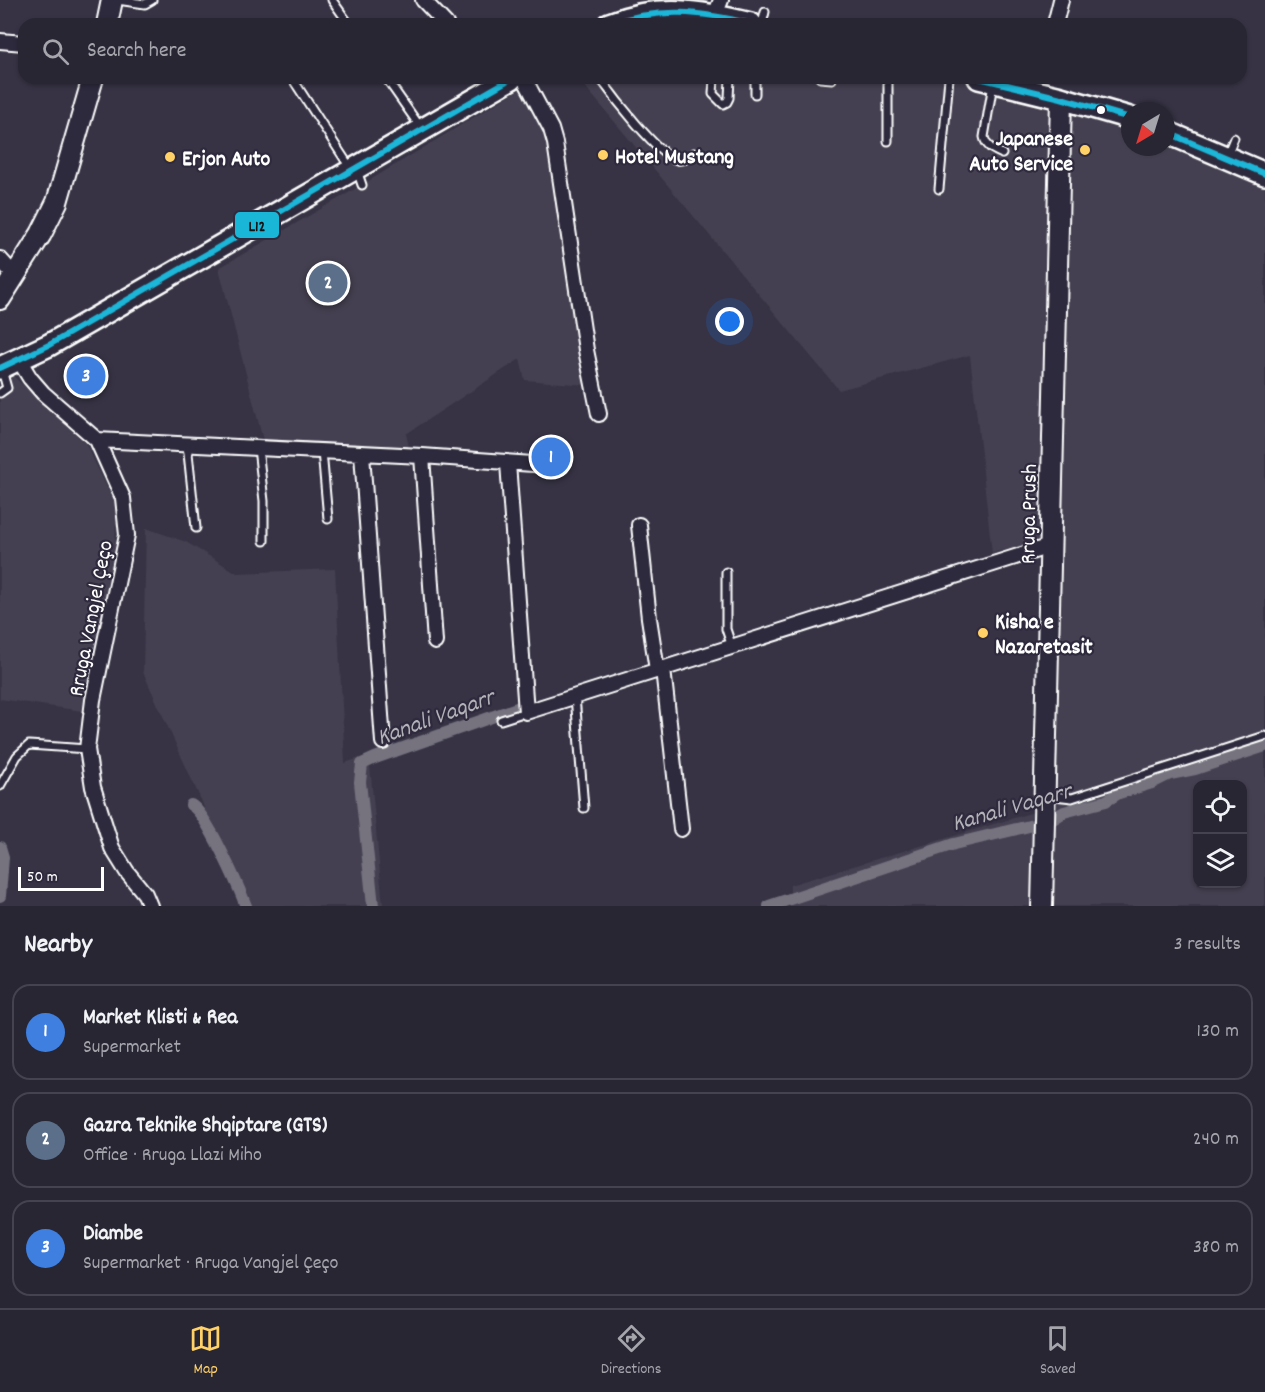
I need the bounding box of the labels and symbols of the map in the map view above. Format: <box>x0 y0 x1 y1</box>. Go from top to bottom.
north arrow <box>1121 102 1175 156</box>
unlabelled marker <box>1095 104 1107 116</box>
place label: Japanese Auto Service <box>969 125 1073 181</box>
place label: Hotel Mustang <box>615 143 734 174</box>
marker: Japanese Auto Service <box>1078 143 1092 157</box>
place label: Erjon Auto <box>182 145 271 176</box>
marker: Hotel Mustang <box>596 148 610 162</box>
marker: Erjon Auto <box>163 150 177 164</box>
line badge: L12 <box>234 211 280 239</box>
text: L12 <box>248 216 266 239</box>
pin: 2 <box>308 260 348 306</box>
your location <box>715 307 744 336</box>
pin: 3 <box>66 354 106 398</box>
pin: 1 <box>532 434 570 480</box>
street label: Rruga Prush <box>1014 464 1047 564</box>
street label: Rruga Vangjel Çeço <box>62 538 123 699</box>
place label: Kisha e Nazaretasit <box>995 608 1093 664</box>
marker: Kisha e Nazaretasit <box>976 626 990 640</box>
water label: Kanali Vaqarr <box>372 681 502 756</box>
water label: Kanali Vaqarr <box>948 775 1079 842</box>
scale bar <box>18 864 104 892</box>

